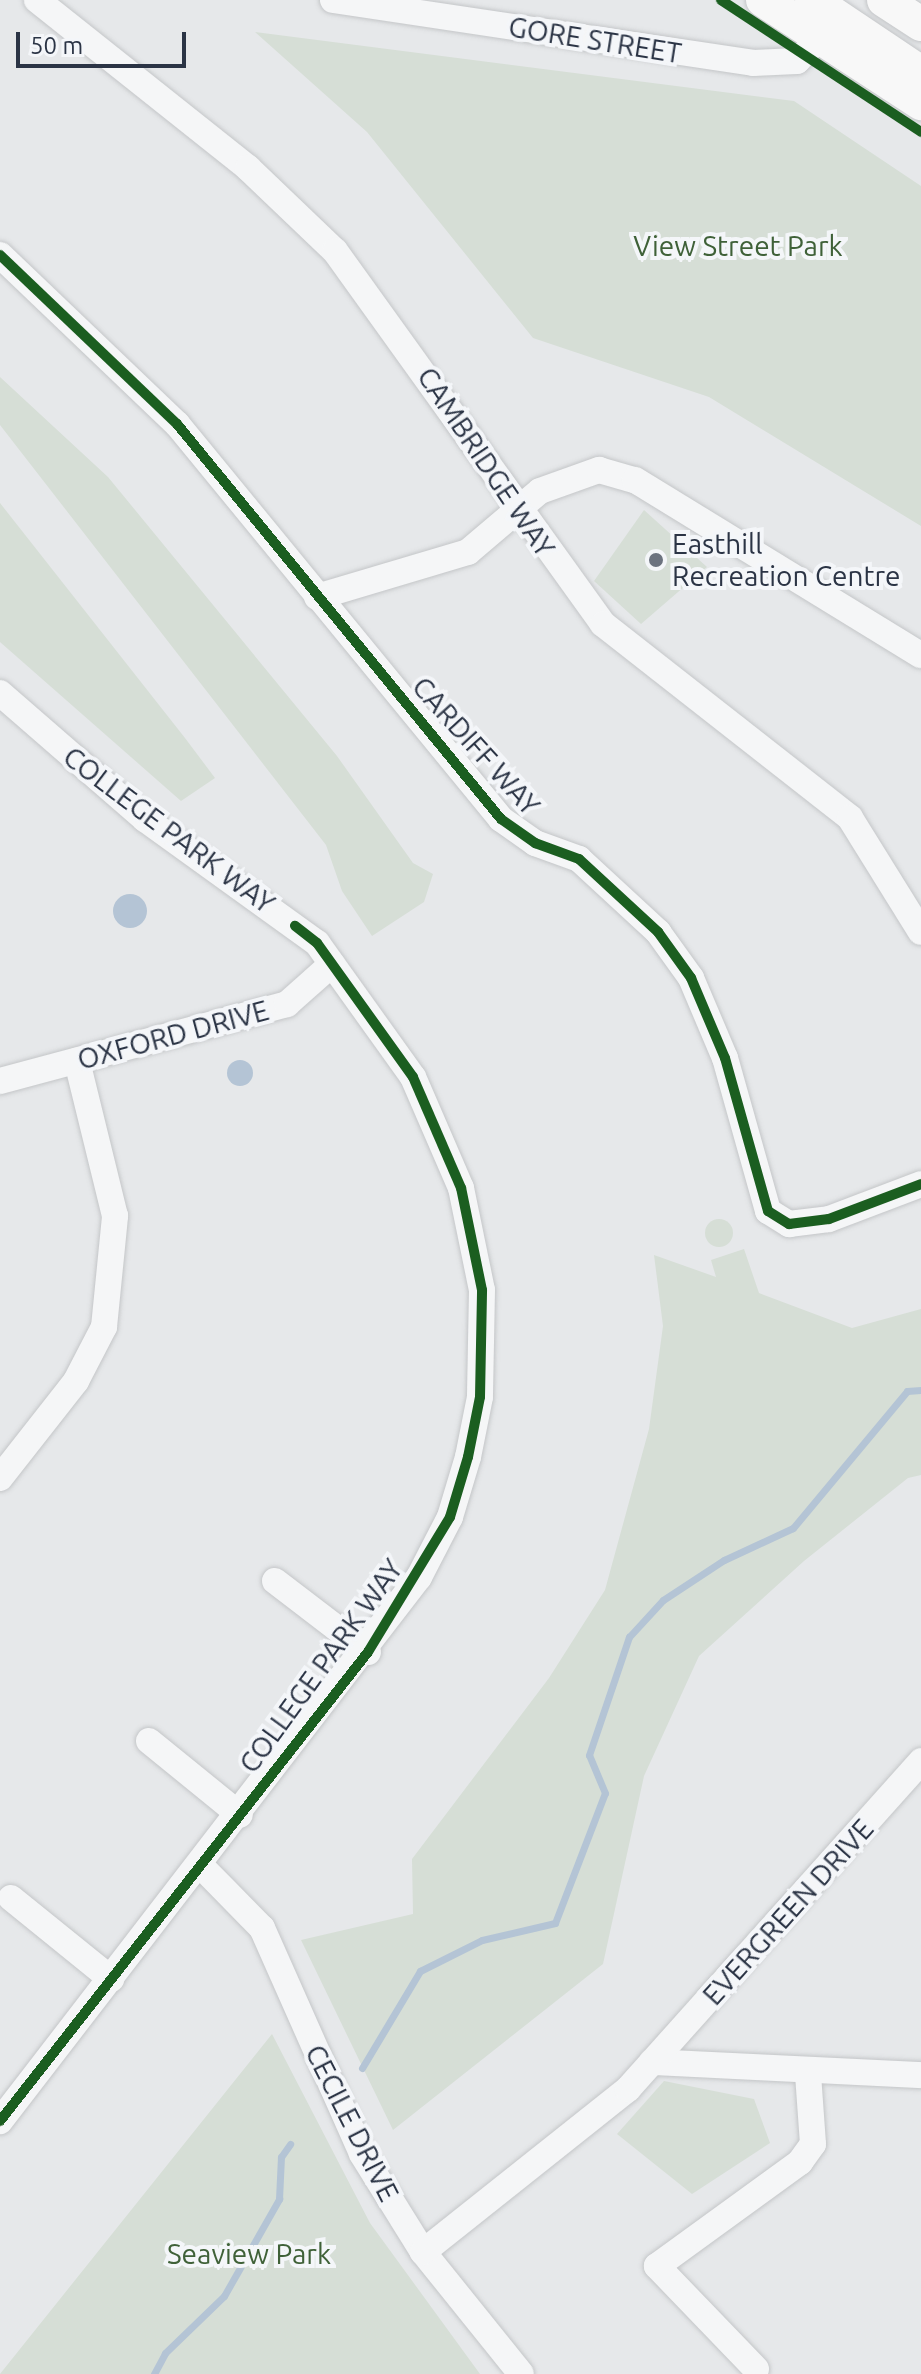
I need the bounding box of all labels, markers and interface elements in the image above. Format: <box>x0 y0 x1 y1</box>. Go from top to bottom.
street label: GORE STREET <box>506 10 684 70</box>
scale bar <box>20 16 190 66</box>
text: 50 m <box>30 32 83 59</box>
park label: View Street Park <box>633 229 843 263</box>
street label: CAMBRIDGE WAY <box>410 361 562 563</box>
place label: Easthill Recreation Centre <box>672 527 901 593</box>
marker: Easthill Recreation Centre <box>647 551 665 569</box>
street label: CARDIFF WAY <box>405 670 547 822</box>
street label: COLLEGE PARK WAY <box>57 740 281 920</box>
street label: OXFORD DRIVE <box>74 993 272 1077</box>
street label: COLLEGE PARK WAY <box>232 1553 410 1779</box>
street label: EVERGREEN DRIVE <box>696 1812 880 2012</box>
street label: CECILE DRIVE <box>298 2039 406 2207</box>
park label: Seaview Park <box>167 2237 331 2271</box>

